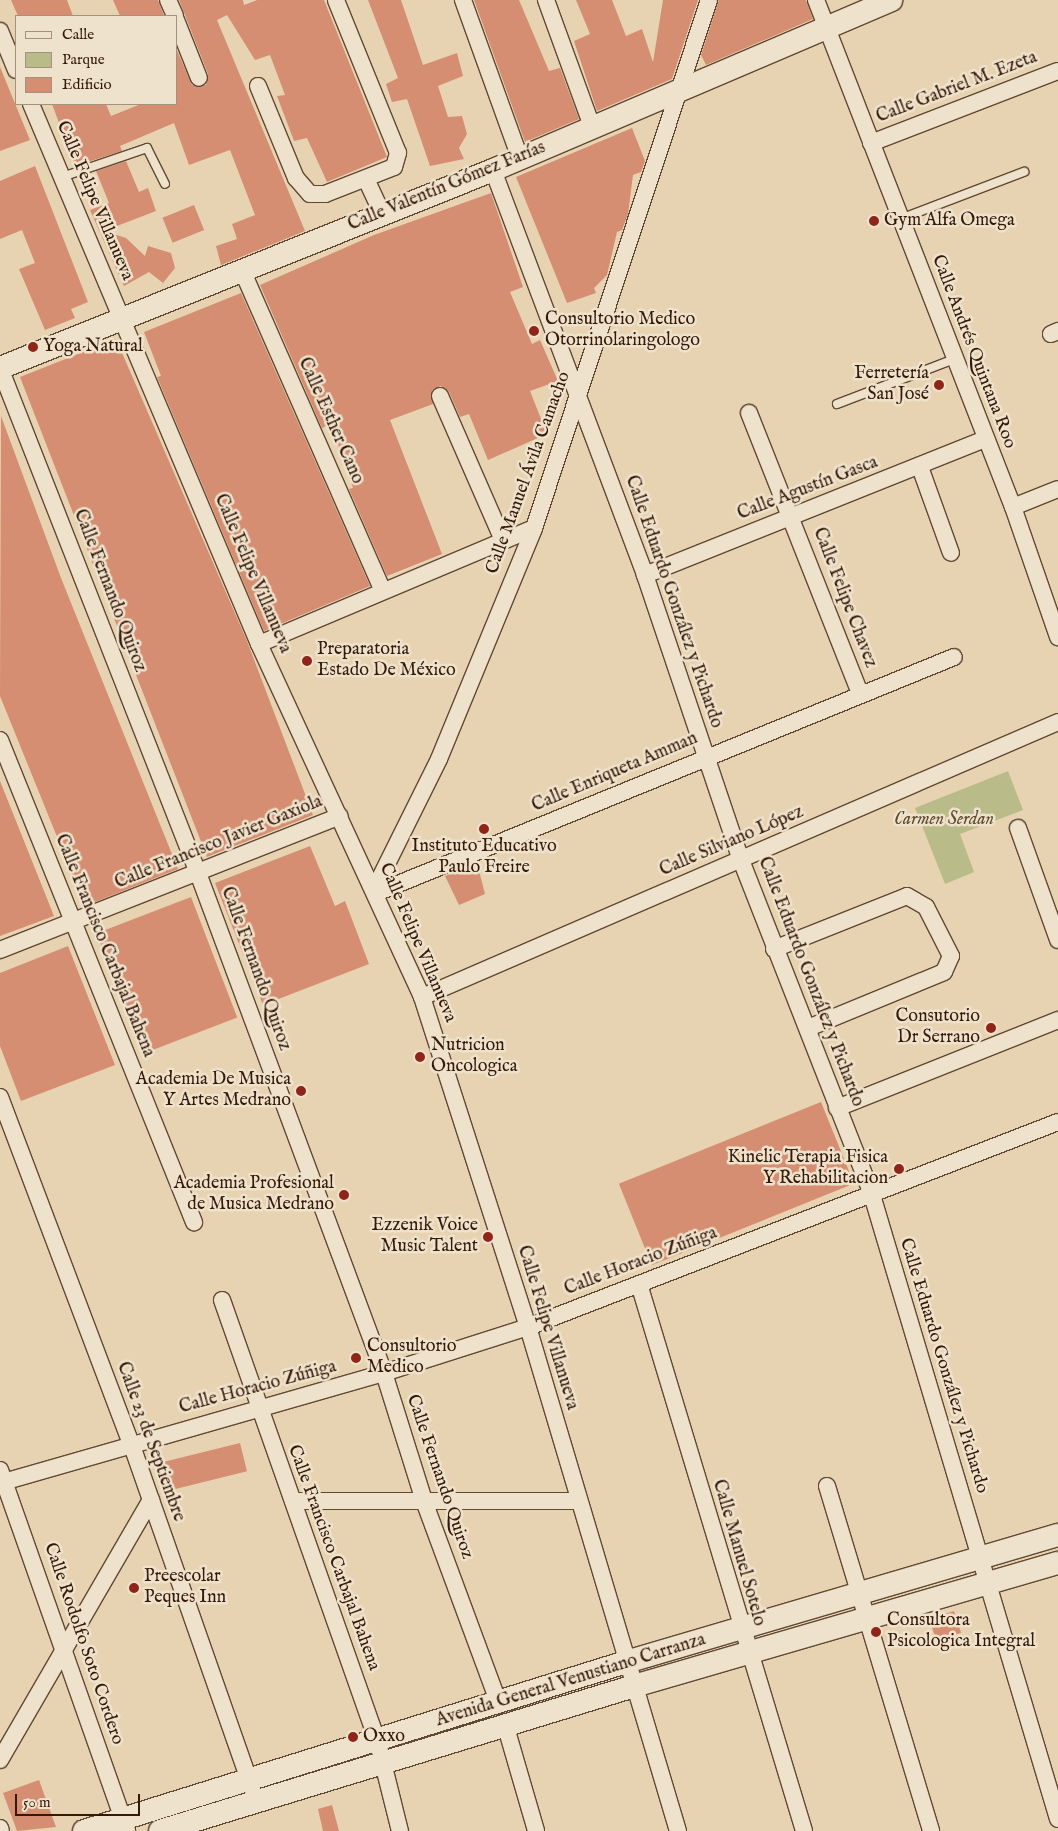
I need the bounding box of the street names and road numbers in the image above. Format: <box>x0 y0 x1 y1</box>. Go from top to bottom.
street label: Calle Gabriel M. Ezeta <box>874 47 1040 129</box>
street label: Calle Felipe Villanueva <box>51 118 137 284</box>
street label: Calle Valentín Gómez Farías <box>345 137 549 237</box>
street label: Calle Andrés Quintana Roo <box>926 252 1020 452</box>
street label: Calle Esther Cano <box>293 355 367 487</box>
street label: Calle Manuel Ávila Camacho <box>482 369 576 577</box>
street label: Calle Agustín Gasca <box>735 452 881 526</box>
street label: Calle Eduardo González y Pichardo <box>620 473 726 731</box>
street label: Calle Felipe Villanueva <box>209 491 295 657</box>
street label: Calle Fernando Quiroz <box>68 507 150 675</box>
street label: Calle Felipe Chavez <box>807 525 881 671</box>
street label: Calle Enriqueta Amman <box>529 728 701 818</box>
street label: Calle Francisco Javier Gaxiola <box>112 791 326 895</box>
street label: Calle Silviano López <box>657 802 807 882</box>
street label: Calle Francisco Carbajal Bahena <box>49 831 159 1061</box>
street label: Calle Eduardo González y Pichardo <box>752 854 868 1110</box>
street label: Calle Felipe Villanueva <box>374 860 460 1026</box>
street label: Calle Fernando Quiroz <box>215 884 295 1054</box>
street label: Calle Horacio Zúñiga <box>562 1223 720 1301</box>
street label: Calle Eduardo González y Pichardo <box>894 1236 992 1496</box>
street label: Calle Felipe Villanueva <box>512 1243 582 1413</box>
street label: Calle Horacio Zúñiga <box>177 1357 339 1419</box>
street label: Calle 23 de Septiembre <box>111 1359 189 1525</box>
street label: Calle Fernando Quiroz <box>401 1392 477 1562</box>
street label: Calle Francisco Carbajal Bahena <box>282 1442 384 1674</box>
street label: Calle Manuel Sotelo <box>707 1477 769 1629</box>
street label: Calle Rodolfo Soto Cordero <box>38 1540 128 1748</box>
street label: Avenida General Venustiano Carranza <box>434 1630 708 1732</box>

